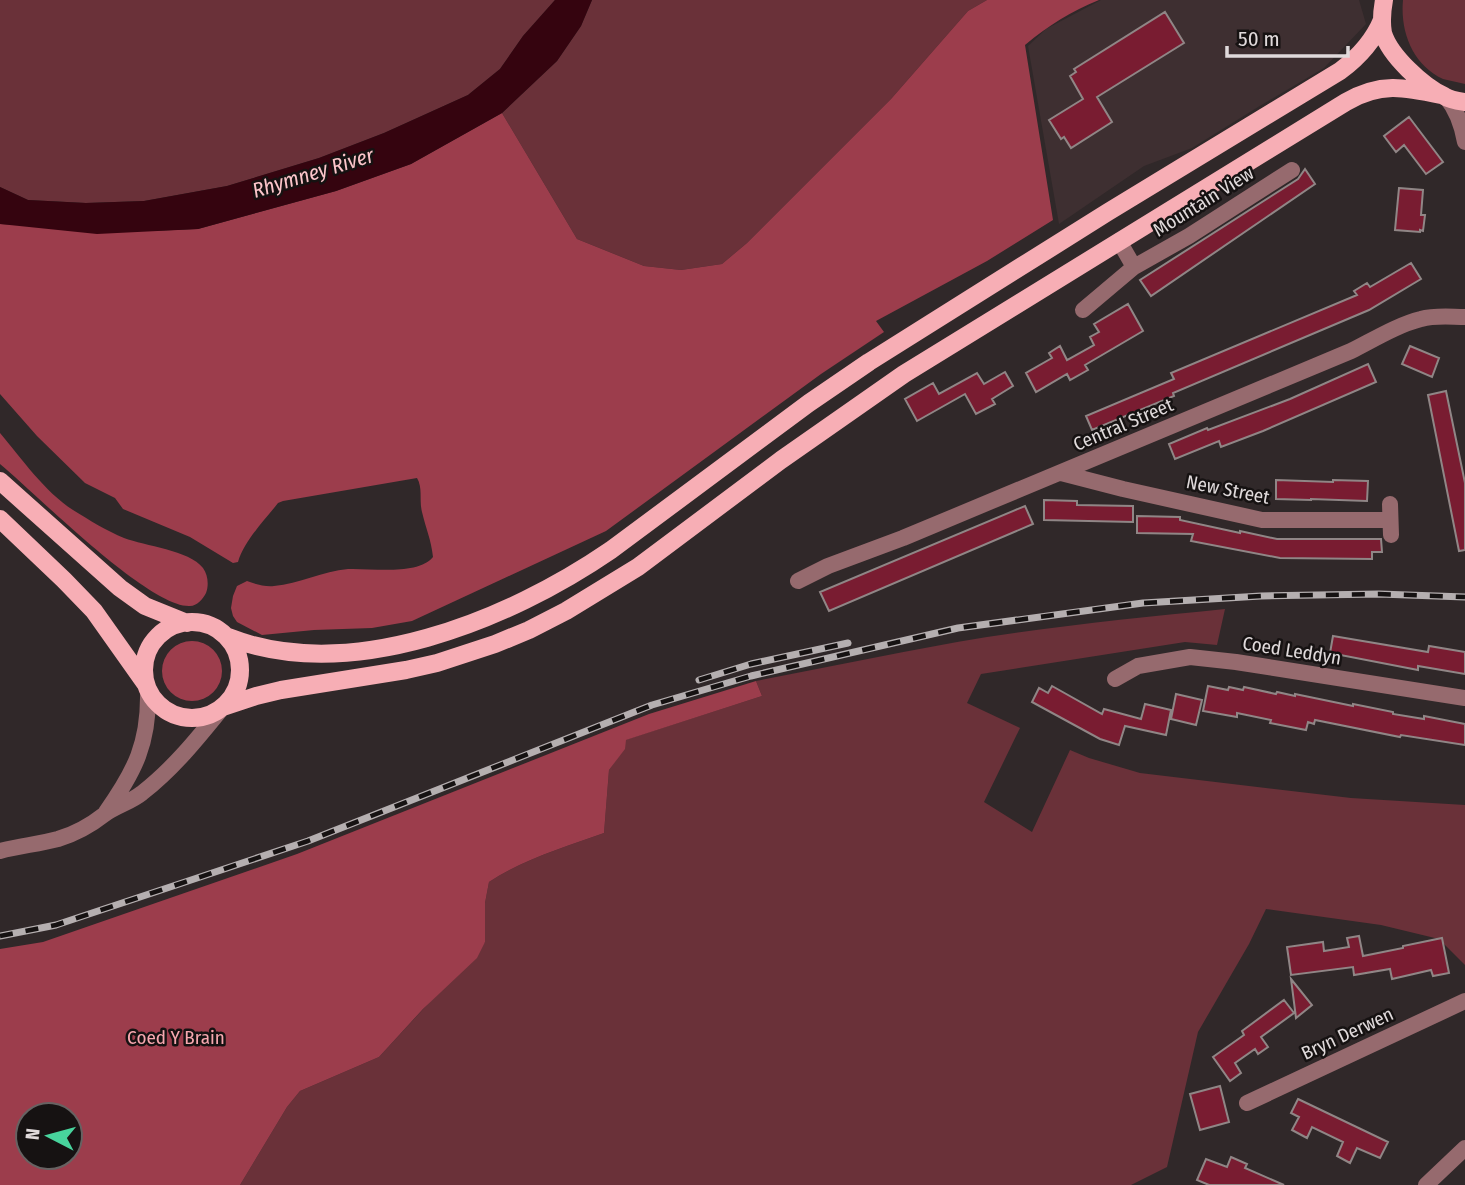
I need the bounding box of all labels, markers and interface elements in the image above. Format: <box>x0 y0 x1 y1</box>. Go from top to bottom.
scale bar <box>1227 14 1348 58</box>
text: 50 m <box>1238 26 1280 52</box>
water label: Rhymney River <box>249 142 378 204</box>
street label: Mountain View <box>1149 161 1258 241</box>
street label: Central Street <box>1070 393 1177 456</box>
street label: New Street <box>1184 470 1272 509</box>
street label: Coed Leddyn <box>1241 631 1343 670</box>
street label: Bryn Derwen <box>1298 1002 1397 1065</box>
park label: Coed Y Brain <box>127 1026 225 1049</box>
north arrow <box>14 1101 84 1171</box>
text: N <box>21 1127 45 1141</box>

